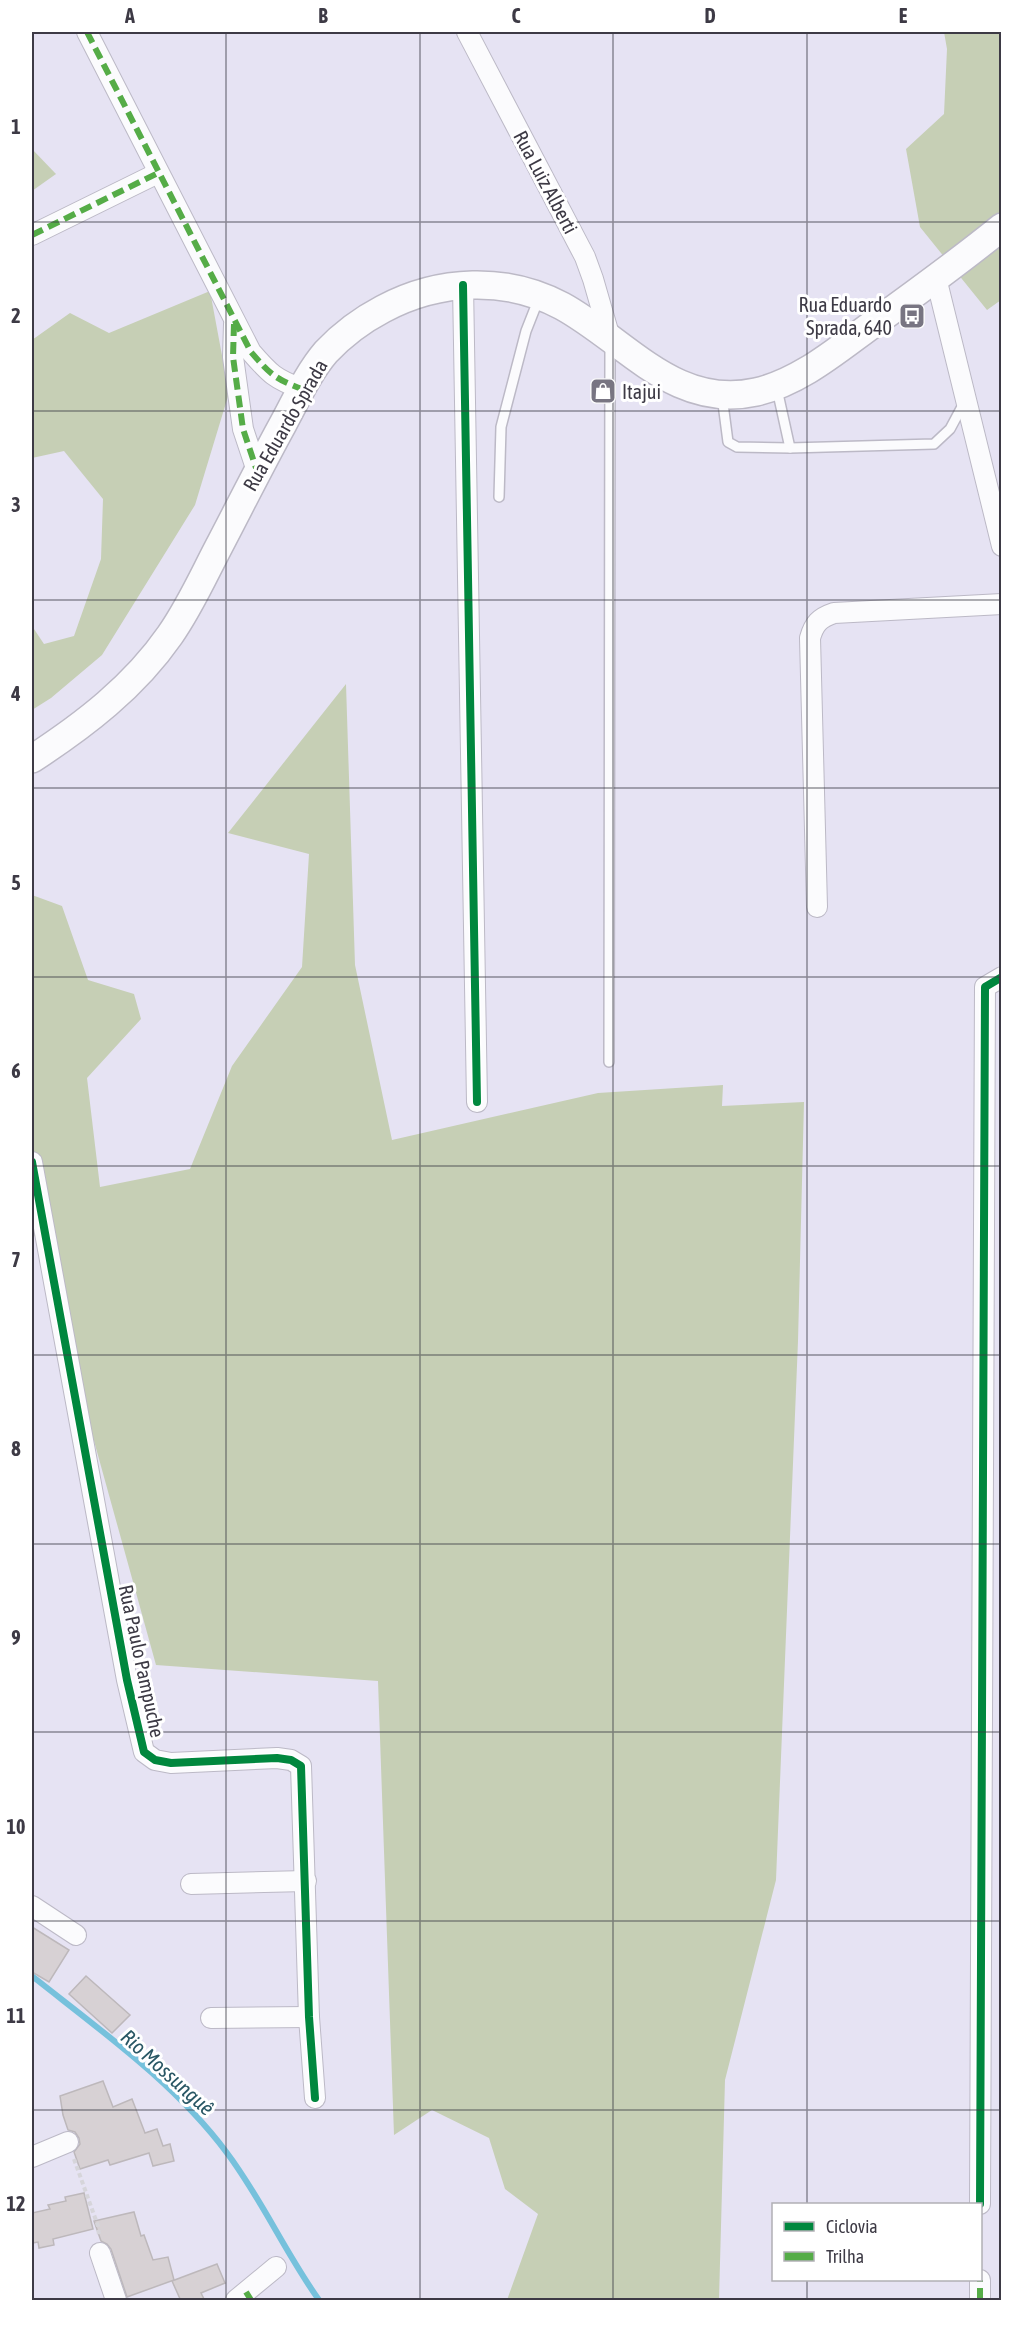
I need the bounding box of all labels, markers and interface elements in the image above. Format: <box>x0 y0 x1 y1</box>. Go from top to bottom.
text: A <box>124 4 135 27</box>
text: B <box>318 4 328 27</box>
text: C <box>512 4 521 27</box>
text: D <box>704 4 716 27</box>
text: E <box>899 4 908 27</box>
text: 1 <box>11 115 21 138</box>
street label: Rua Luiz Alberti <box>509 127 583 237</box>
place label: Rua Eduardo Sprada, 640 <box>799 293 892 339</box>
bus stop icon: Rua Eduardo Sprada, 640 <box>897 301 927 331</box>
text: 2 <box>11 304 21 327</box>
street label: Rua Eduardo Sprada <box>238 355 332 495</box>
shop icon: Itajui <box>588 376 618 406</box>
place label: Itajui <box>622 380 661 403</box>
text: 3 <box>11 493 21 516</box>
text: 4 <box>10 682 21 705</box>
text: 5 <box>11 871 21 894</box>
text: 6 <box>11 1059 21 1082</box>
text: 7 <box>11 1248 21 1271</box>
text: 8 <box>11 1437 21 1460</box>
street label: Rua Paulo Pampuche <box>115 1582 169 1740</box>
text: 9 <box>11 1626 21 1649</box>
text: 10 <box>7 1815 25 1838</box>
text: 11 <box>7 2004 25 2027</box>
water label: Rio Mossunguê <box>117 2024 219 2120</box>
text: 12 <box>7 2192 25 2215</box>
legend <box>772 2203 982 2281</box>
text: Ciclovia <box>826 2216 878 2237</box>
text: Trilha <box>826 2246 864 2267</box>

